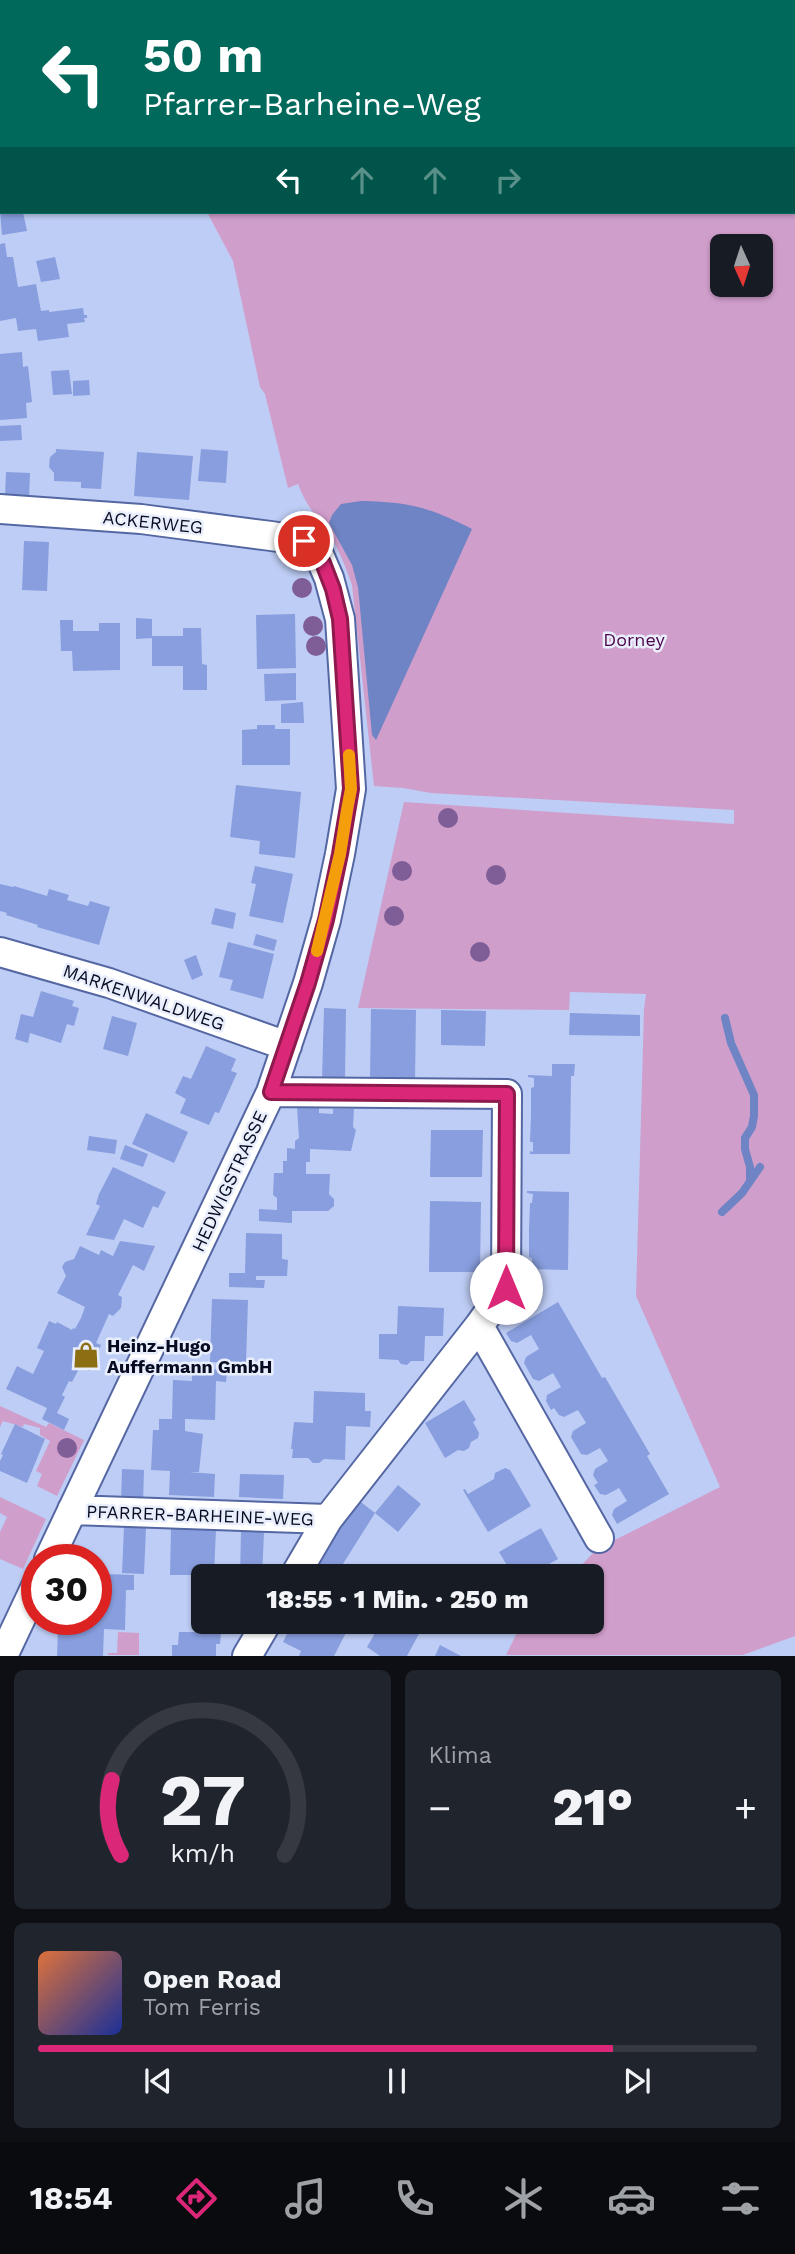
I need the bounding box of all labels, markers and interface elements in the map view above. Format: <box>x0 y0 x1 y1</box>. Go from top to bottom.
text: 50 m <box>143 26 263 84</box>
icon: left <box>28 28 119 119</box>
text: Pfarrer-Barheine-Weg <box>143 85 481 123</box>
icon: left <box>270 161 308 199</box>
icon: ahead <box>343 161 381 199</box>
icon: ahead <box>416 161 454 199</box>
icon: right <box>489 161 527 199</box>
north arrow <box>710 234 774 298</box>
map controls <box>710 234 773 297</box>
street label: ACKERWEG <box>102 506 204 538</box>
pin <box>274 511 334 571</box>
icon: arrive <box>285 522 323 560</box>
park label: Dorney <box>603 629 665 650</box>
street label: MARKENWALDWEG <box>61 960 227 1034</box>
street label: HEDWIGSTRASSE <box>187 1107 271 1255</box>
position arrow <box>469 1251 543 1325</box>
place label: Heinz-Hugo Auffermann GmbH <box>107 1335 272 1377</box>
shop icon: Heinz-Hugo Auffermann GmbH <box>71 1340 101 1370</box>
street label: PFARRER-BARHEINE-WEG <box>86 1501 314 1529</box>
speed limit sign: 30 <box>21 1544 112 1635</box>
text: 18:55 · 1 Min. · 250 m <box>266 1584 529 1614</box>
text: Klima <box>429 1742 492 1769</box>
text: 27 <box>159 1758 245 1844</box>
text: 21° <box>552 1777 633 1838</box>
text: − <box>429 1786 451 1830</box>
text: + <box>734 1786 757 1830</box>
text: km/h <box>170 1839 234 1868</box>
text: Open Road <box>143 1964 281 1994</box>
text: Tom Ferris <box>143 1994 261 2021</box>
icon: previous <box>139 2062 177 2100</box>
icon: pause <box>378 2062 416 2100</box>
icon: next <box>618 2062 656 2100</box>
icon: directions <box>172 2174 221 2223</box>
icon: music <box>281 2174 330 2223</box>
icon: phone <box>390 2174 439 2223</box>
icon: climate <box>499 2174 548 2223</box>
icon: car <box>607 2174 656 2223</box>
icon: filters <box>716 2174 765 2223</box>
text: 18:54 <box>30 2179 113 2217</box>

